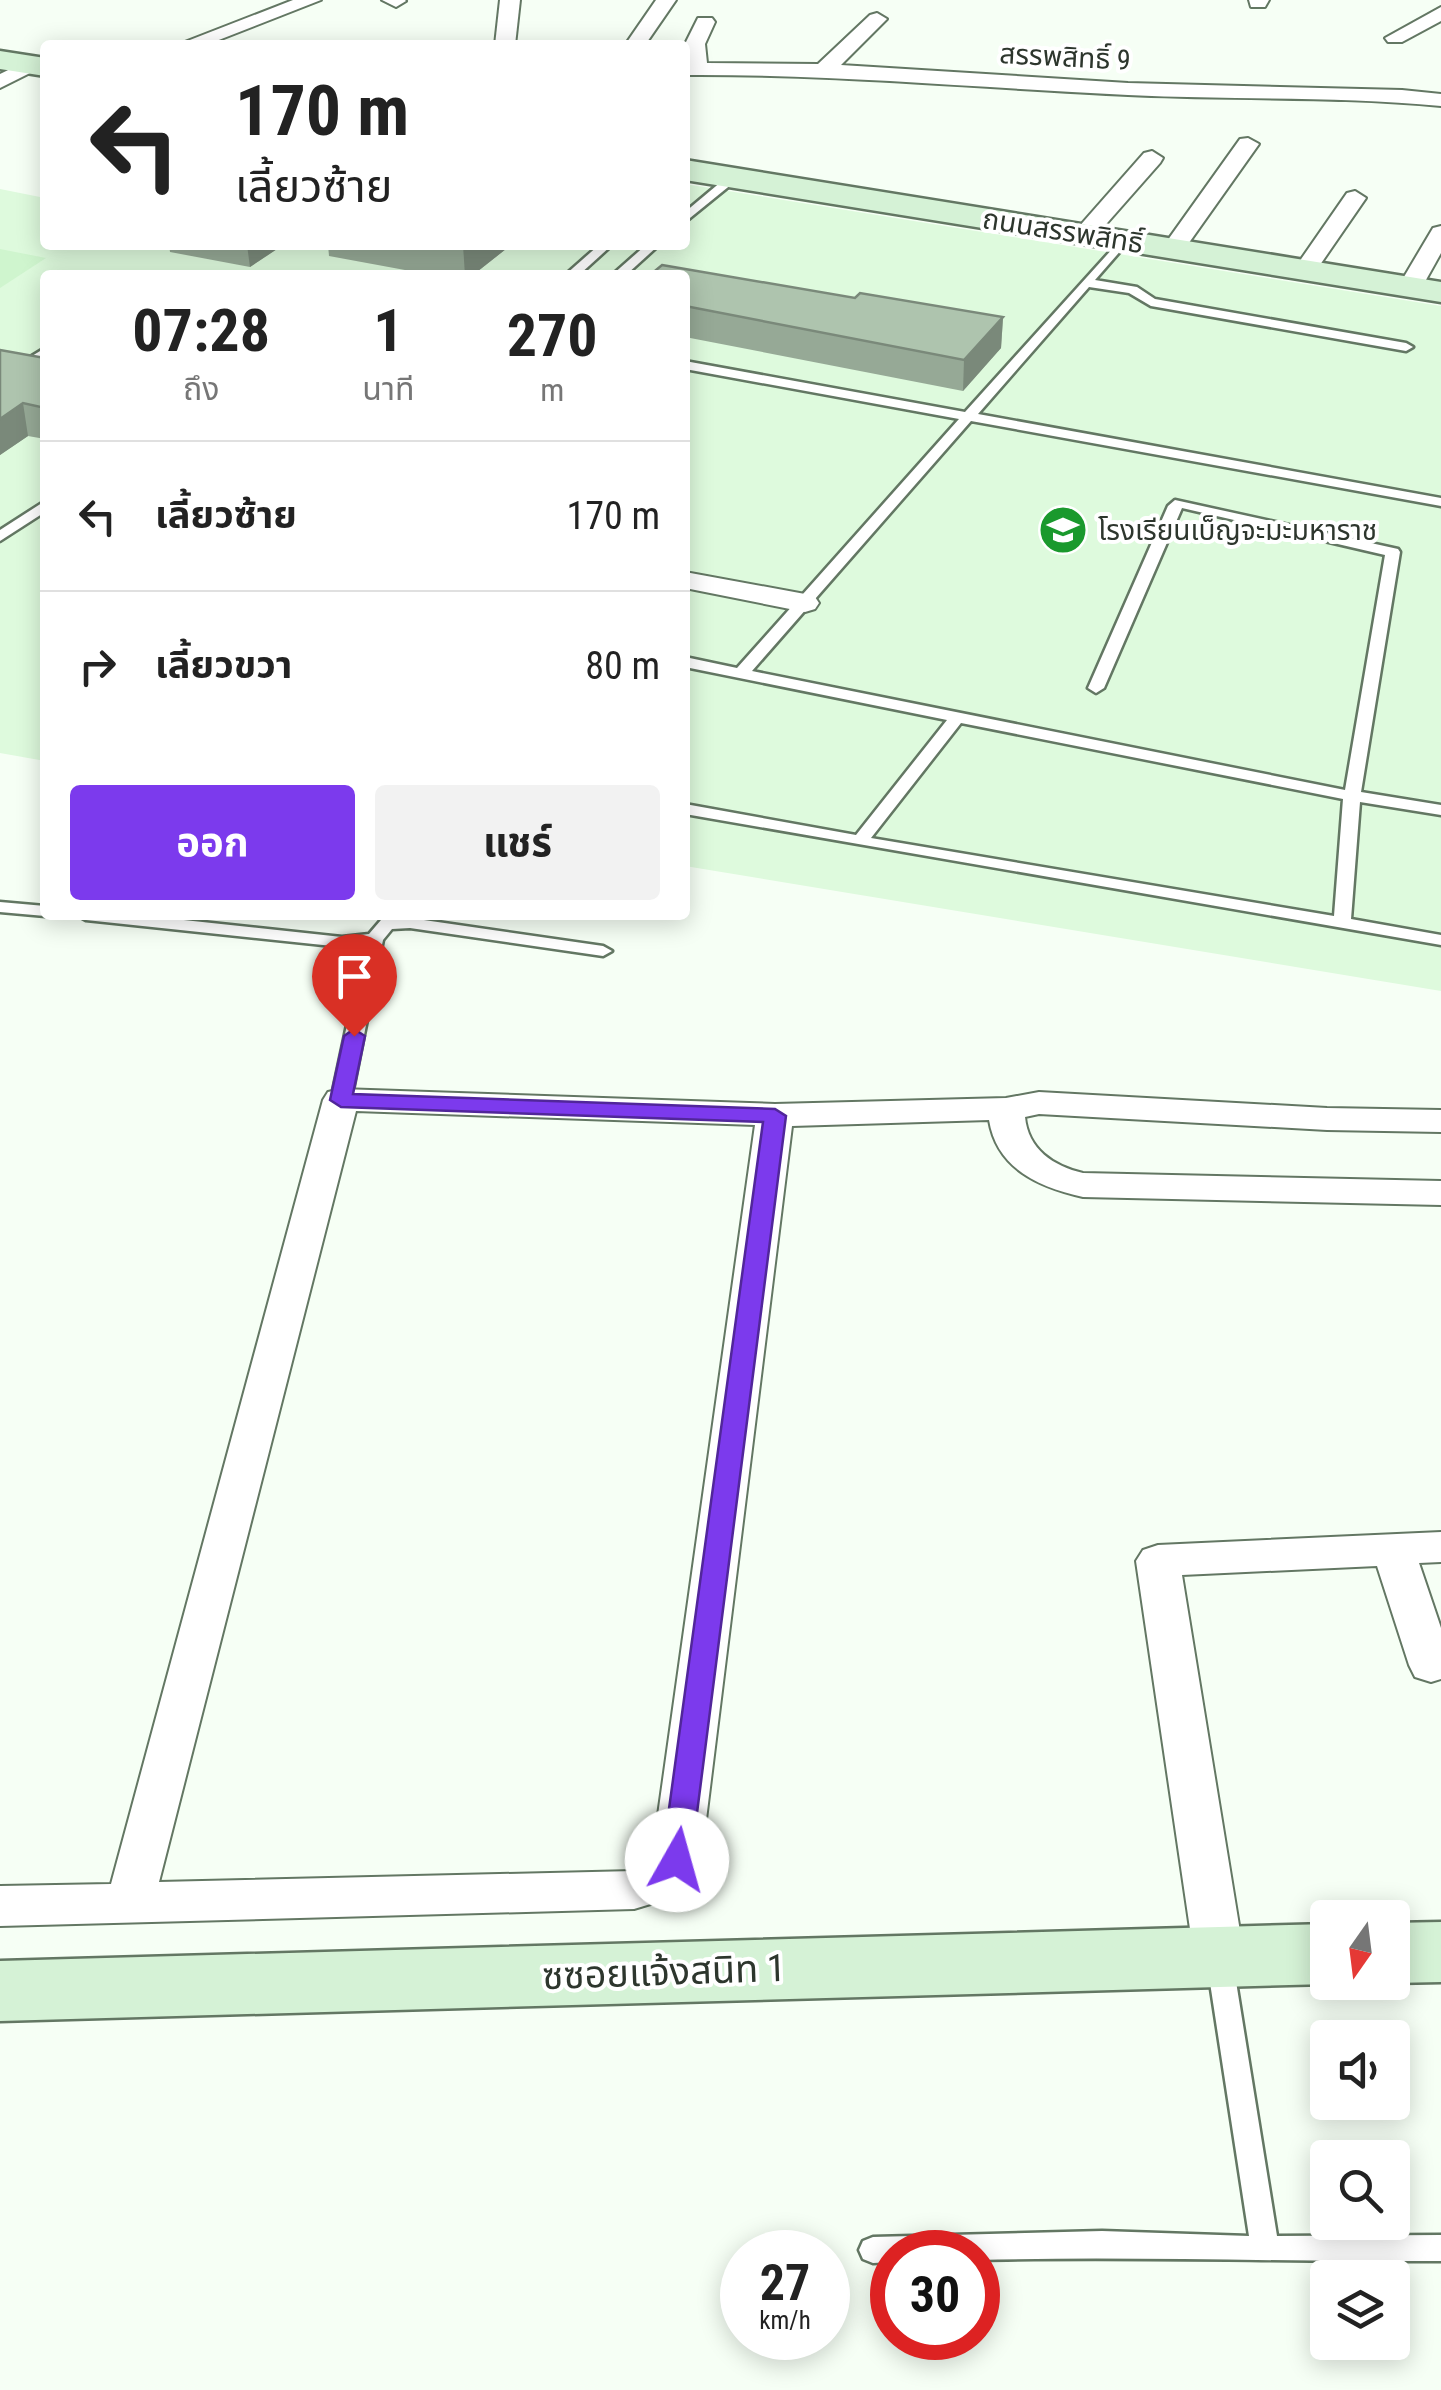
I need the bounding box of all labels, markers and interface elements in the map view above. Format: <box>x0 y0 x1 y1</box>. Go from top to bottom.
street label: สรรพสิทธิ์ 9 <box>999 37 1131 77</box>
text: 170 m <box>235 70 409 152</box>
icon: left <box>70 80 200 210</box>
text: เลี้ยวซ้าย <box>235 160 392 213</box>
street label: ถนนสรรพสิทธิ์ <box>980 202 1146 260</box>
text: 07:28 <box>132 295 270 366</box>
text: 1 <box>373 295 404 366</box>
text: 270 <box>507 300 598 371</box>
text: ถึง <box>183 370 219 408</box>
text: นาที <box>362 370 414 408</box>
text: m <box>540 371 564 409</box>
icon: left <box>70 489 125 544</box>
text: เลี้ยวซ้าย <box>155 493 297 537</box>
text: 170 m <box>566 494 660 538</box>
school or university icon: โรงเรียนเบ็ญจะมะมหาราช <box>1037 504 1089 556</box>
place label: โรงเรียนเบ็ญจะมะมหาราช <box>1098 514 1377 547</box>
icon: right <box>70 639 125 694</box>
text: เลี้ยวขวา <box>155 643 292 687</box>
text: 80 m <box>585 644 660 688</box>
button: ออก <box>70 785 355 900</box>
button: แชร์ <box>375 785 660 900</box>
pin <box>312 934 397 1037</box>
icon: arrive <box>327 949 382 1004</box>
position arrow <box>625 1808 729 1912</box>
north arrow <box>1310 1900 1410 2000</box>
map controls <box>1310 1900 1410 2360</box>
street label: ซซอยแจ้งสนิท 1 <box>542 1946 786 1998</box>
button: sound <box>1310 2020 1410 2120</box>
button: search <box>1310 2140 1410 2240</box>
speed limit sign: 30 <box>870 2230 1000 2360</box>
text: 27 <box>760 2254 810 2312</box>
button: layers <box>1310 2260 1410 2360</box>
text: km/h <box>759 2306 811 2335</box>

